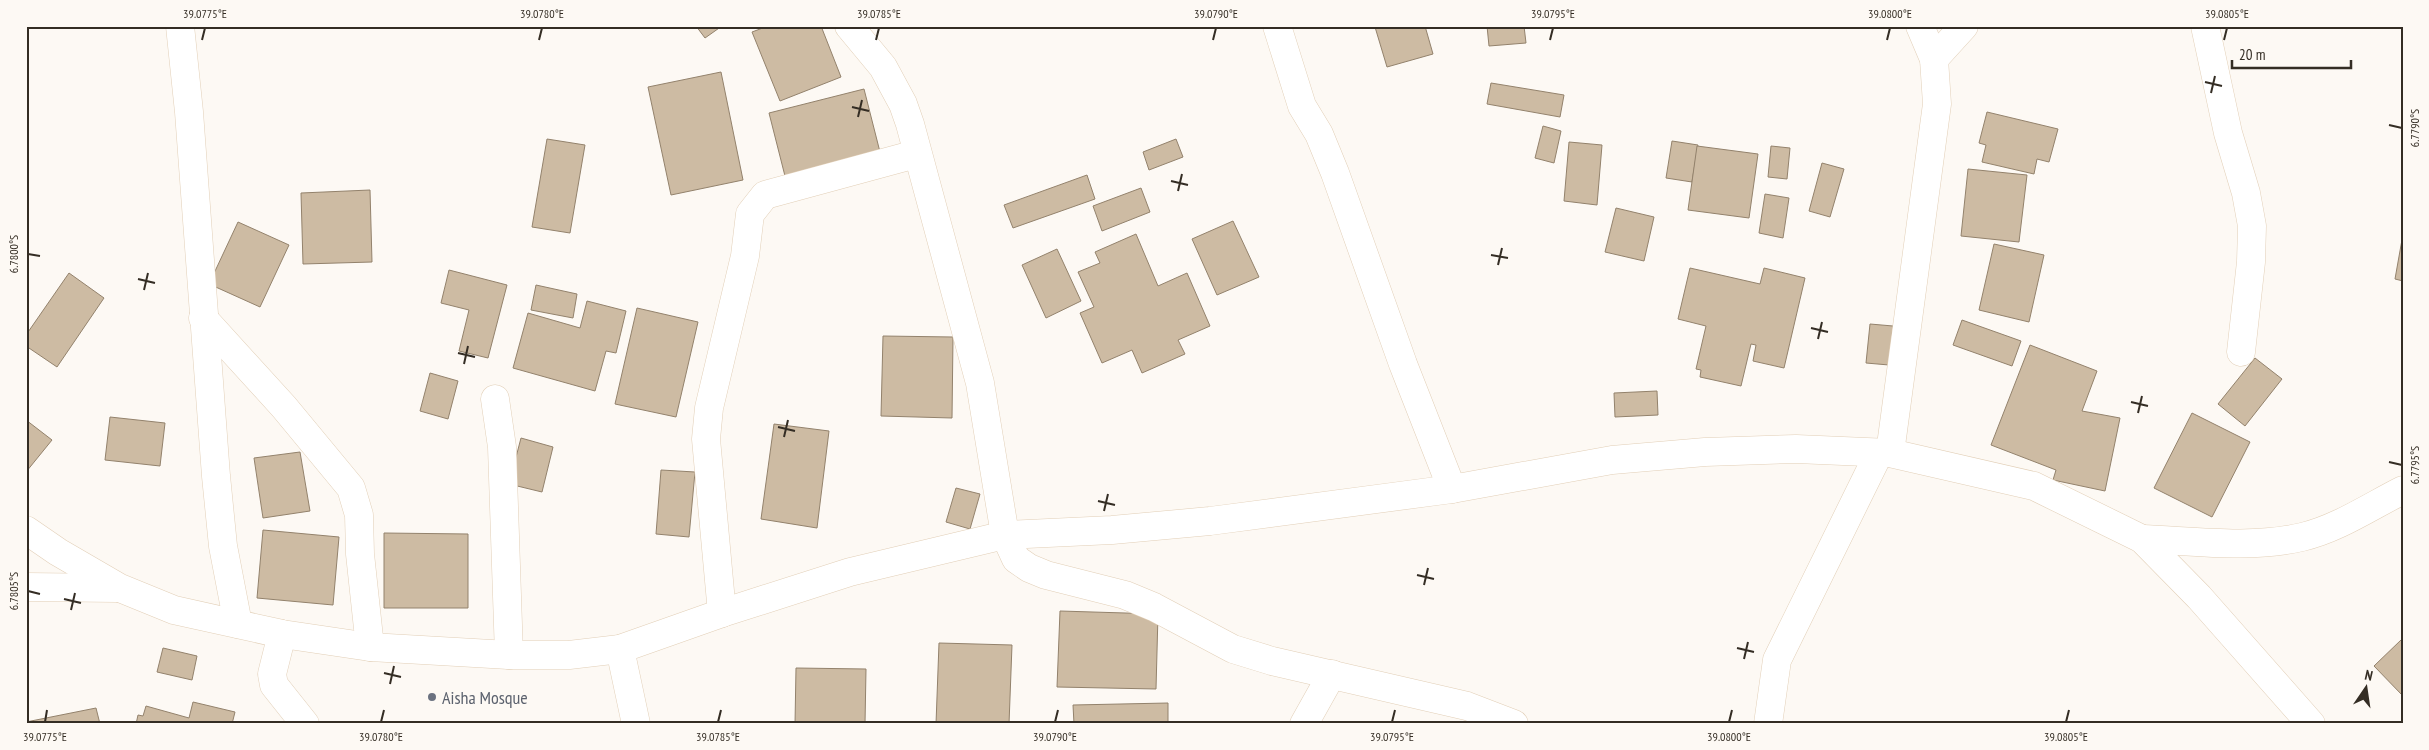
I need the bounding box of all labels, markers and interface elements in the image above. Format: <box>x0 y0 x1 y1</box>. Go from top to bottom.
text: 39.0775°E <box>183 6 227 21</box>
text: 39.0780°E <box>520 6 564 21</box>
text: 39.0785°E <box>857 6 901 21</box>
text: 39.0790°E <box>1194 6 1238 21</box>
text: 39.0795°E <box>1531 6 1575 21</box>
text: 39.0800°E <box>1868 6 1912 21</box>
text: 39.0805°E <box>2205 6 2249 21</box>
scale bar <box>2232 38 2350 70</box>
text: 20 m <box>2239 45 2265 64</box>
text: 6.7790°S <box>2407 109 2422 147</box>
text: 6.7800°S <box>6 235 21 273</box>
text: 6.7795°S <box>2407 446 2422 484</box>
text: 6.7805°S <box>6 572 21 610</box>
north arrow <box>2342 662 2392 712</box>
text: N <box>2363 666 2375 685</box>
place label: Aisha Mosque <box>442 686 528 709</box>
marker: Aisha Mosque <box>426 691 438 703</box>
text: 39.0775°E <box>23 729 67 744</box>
text: 39.0780°E <box>359 729 403 744</box>
text: 39.0785°E <box>696 729 740 744</box>
text: 39.0790°E <box>1033 729 1077 744</box>
text: 39.0795°E <box>1370 729 1414 744</box>
text: 39.0800°E <box>1707 729 1751 744</box>
text: 39.0805°E <box>2044 729 2088 744</box>

